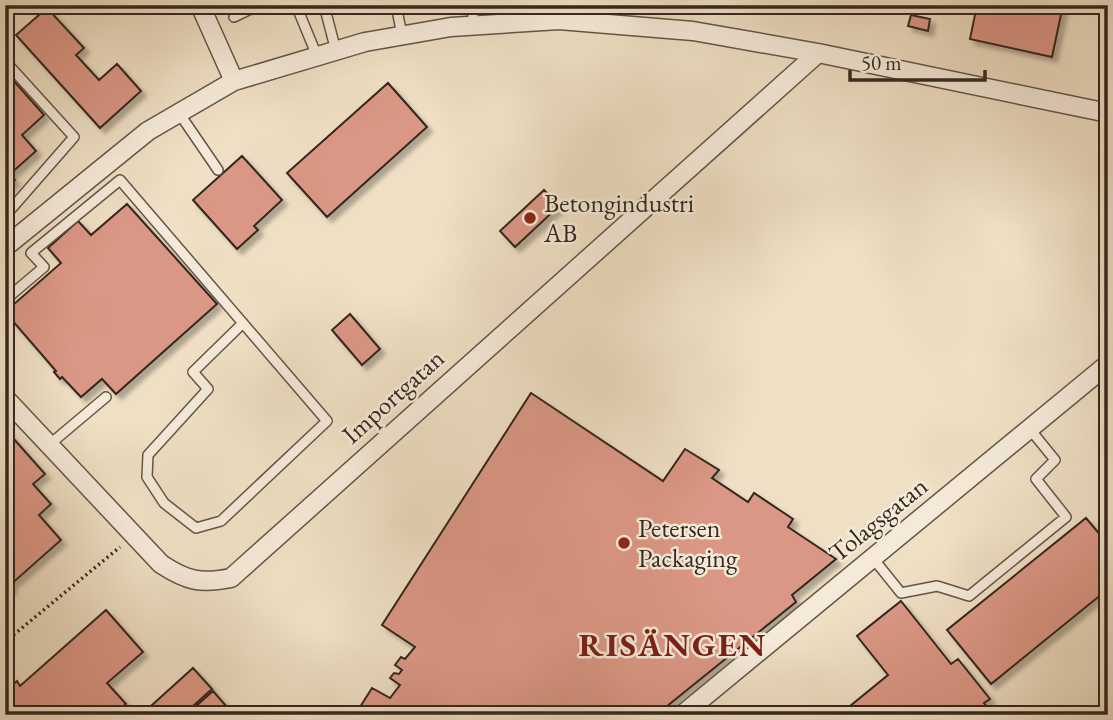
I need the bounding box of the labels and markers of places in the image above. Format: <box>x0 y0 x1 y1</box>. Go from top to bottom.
place label: Betongindustri AB <box>543 186 694 250</box>
marker: Betongindustri AB <box>522 210 538 226</box>
place label: Petersen Packaging <box>638 511 738 575</box>
marker: Petersen Packaging <box>616 535 632 551</box>

